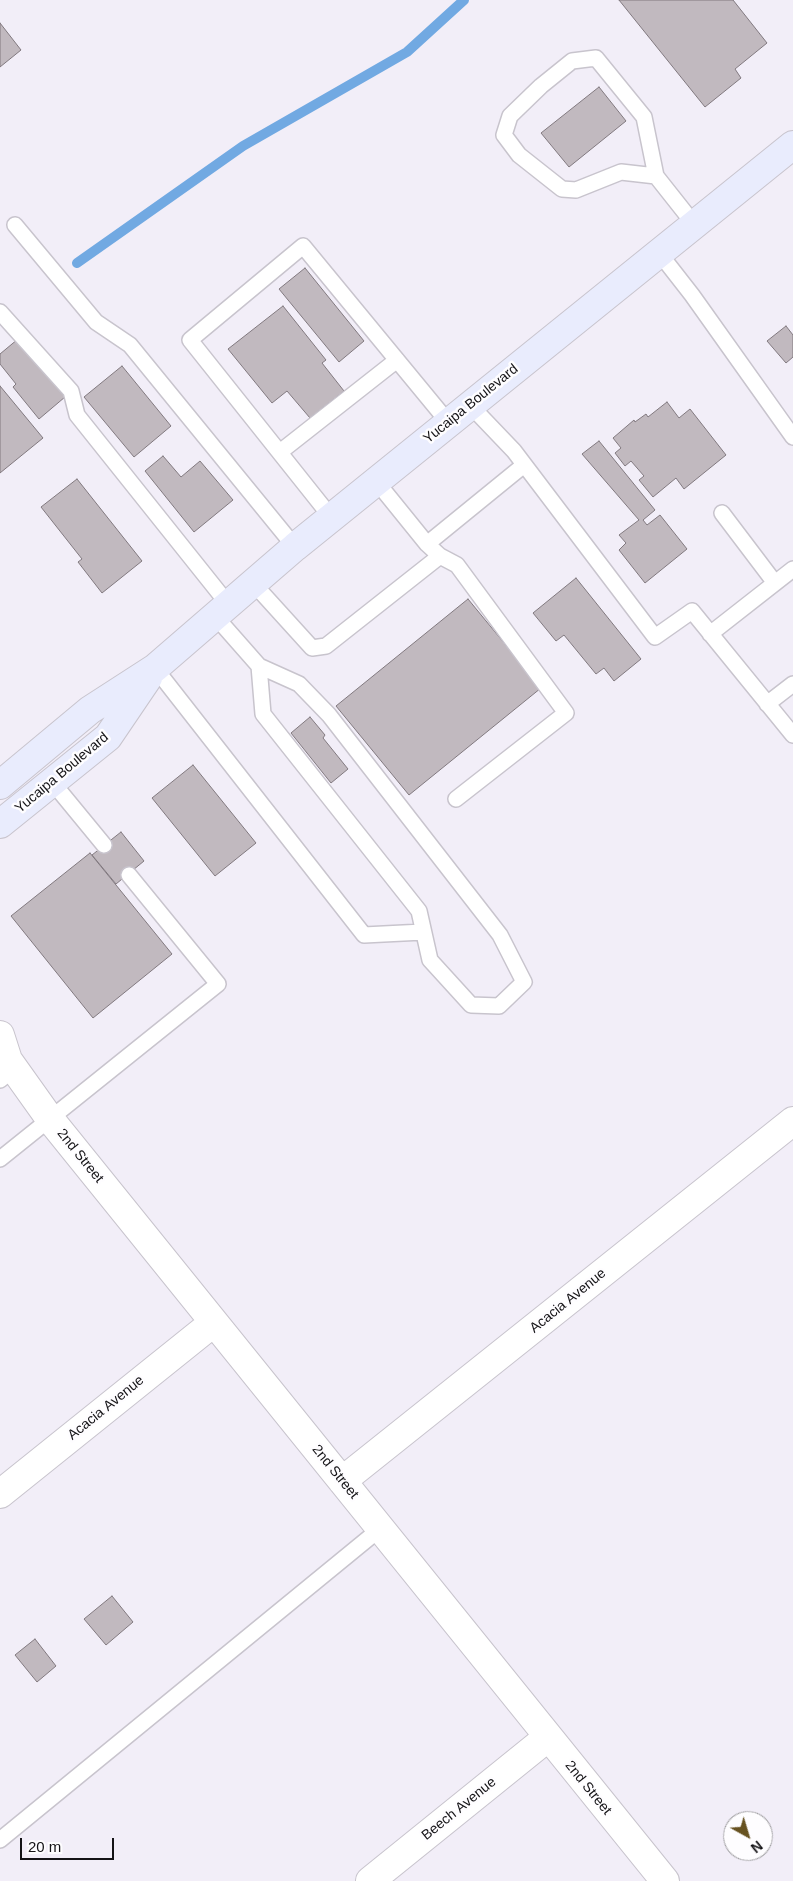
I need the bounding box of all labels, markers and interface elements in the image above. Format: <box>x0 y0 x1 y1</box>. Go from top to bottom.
street label: Yucaipa Boulevard <box>420 361 522 447</box>
street label: Yucaipa Boulevard <box>12 729 112 817</box>
street label: 2nd Street <box>53 1126 107 1186</box>
street label: Acacia Avenue <box>527 1265 609 1337</box>
street label: Acacia Avenue <box>65 1372 147 1444</box>
street label: 2nd Street <box>308 1442 362 1502</box>
street label: 2nd Street <box>561 1758 615 1818</box>
street label: Beech Avenue <box>418 1774 500 1844</box>
north arrow <box>723 1811 773 1861</box>
scale bar <box>22 1828 116 1860</box>
text: N <box>748 1837 766 1856</box>
text: 20 m <box>28 1838 61 1855</box>

